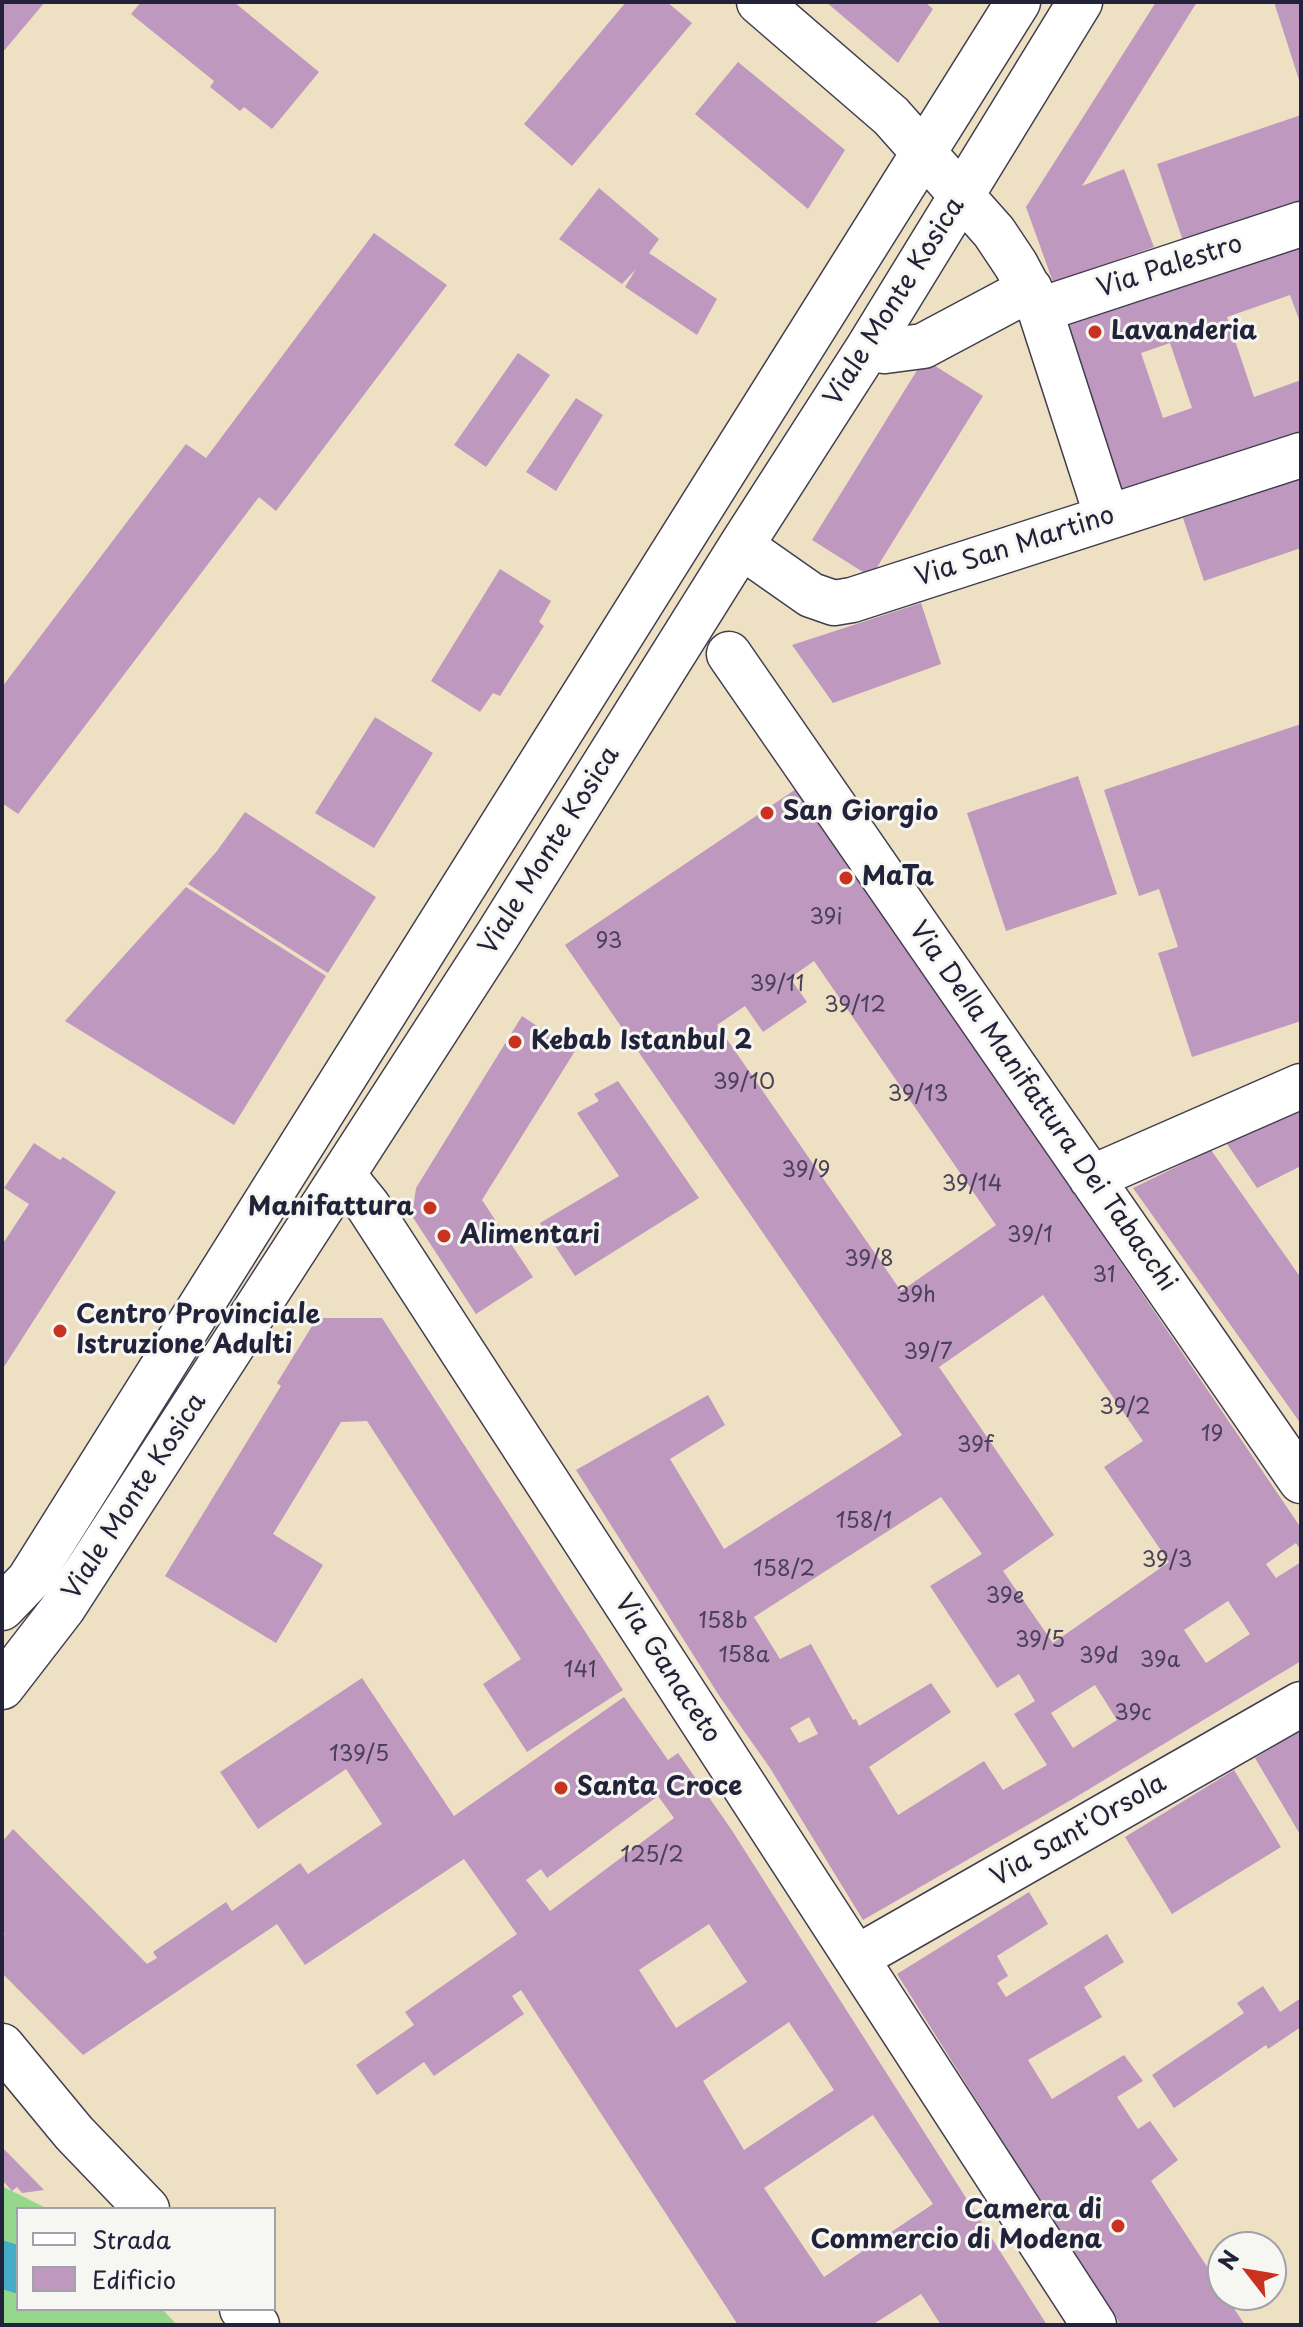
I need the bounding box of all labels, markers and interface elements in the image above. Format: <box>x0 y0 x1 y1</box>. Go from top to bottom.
street label: Viale Monte Kosica <box>818 192 972 412</box>
street label: Via Palestro <box>1093 229 1247 305</box>
place label: Lavanderia <box>1111 316 1257 348</box>
marker: Lavanderia <box>1086 323 1104 341</box>
street label: Via San Martino <box>911 500 1119 594</box>
street label: Viale Monte Kosica <box>473 741 627 961</box>
place label: San Giorgio <box>783 797 938 829</box>
marker: San Giorgio <box>758 804 776 822</box>
place label: MaTa <box>862 862 934 894</box>
marker: MaTa <box>837 869 855 887</box>
house number: 39i <box>809 905 843 931</box>
street label: Via Della Manifattura Dei Tabacchi <box>902 916 1182 1298</box>
house number: 93 <box>596 929 622 955</box>
house number: 39/11 <box>750 972 804 998</box>
house number: 39/12 <box>824 993 886 1019</box>
place label: Kebab Istanbul 2 <box>531 1026 752 1058</box>
marker: Kebab Istanbul 2 <box>506 1033 524 1051</box>
house number: 39/10 <box>713 1070 775 1096</box>
house number: 39/13 <box>888 1082 948 1108</box>
house number: 39/9 <box>782 1158 830 1184</box>
house number: 39/14 <box>942 1172 1002 1198</box>
place label: Manifattura <box>248 1192 414 1224</box>
marker: Manifattura <box>421 1199 439 1217</box>
place label: Alimentari <box>460 1220 600 1252</box>
house number: 39/1 <box>1007 1223 1053 1249</box>
marker: Alimentari <box>435 1227 453 1245</box>
house number: 39/8 <box>844 1247 894 1273</box>
house number: 31 <box>1092 1263 1116 1289</box>
house number: 39h <box>896 1283 936 1309</box>
place label: Centro Provinciale Istruzione Adulti <box>76 1300 320 1362</box>
marker: Centro Provinciale Istruzione Adulti <box>51 1322 69 1340</box>
house number: 39/7 <box>904 1340 952 1366</box>
street label: Viale Monte Kosica <box>57 1388 213 1606</box>
house number: 39/2 <box>1099 1395 1151 1421</box>
house number: 19 <box>1201 1422 1223 1448</box>
house number: 39f <box>957 1433 993 1459</box>
house number: 158/1 <box>836 1509 892 1535</box>
house number: 39/3 <box>1142 1548 1192 1574</box>
house number: 158/2 <box>753 1557 815 1583</box>
house number: 39e <box>986 1584 1024 1610</box>
street label: Via Ganaceto <box>607 1589 727 1749</box>
house number: 158b <box>698 1609 748 1635</box>
house number: 39/5 <box>1015 1628 1065 1654</box>
house number: 158a <box>718 1643 770 1669</box>
house number: 39d <box>1079 1644 1119 1670</box>
house number: 39a <box>1140 1648 1180 1674</box>
house number: 141 <box>564 1658 596 1684</box>
house number: 39c <box>1114 1701 1152 1727</box>
house number: 139/5 <box>329 1742 389 1768</box>
street label: Via Sant'Orsola <box>986 1768 1172 1894</box>
place label: Santa Croce <box>577 1772 742 1804</box>
marker: Santa Croce <box>552 1779 570 1797</box>
house number: 125/2 <box>620 1843 684 1869</box>
place label: Camera di Commercio di Modena <box>810 2195 1102 2256</box>
legend <box>16 2207 276 2311</box>
marker: Camera di Commercio di Modena <box>1109 2217 1127 2235</box>
text: Strada <box>92 2221 171 2257</box>
north arrow <box>1207 2231 1287 2311</box>
text: N <box>1209 2243 1246 2275</box>
text: Edificio <box>92 2261 176 2297</box>

